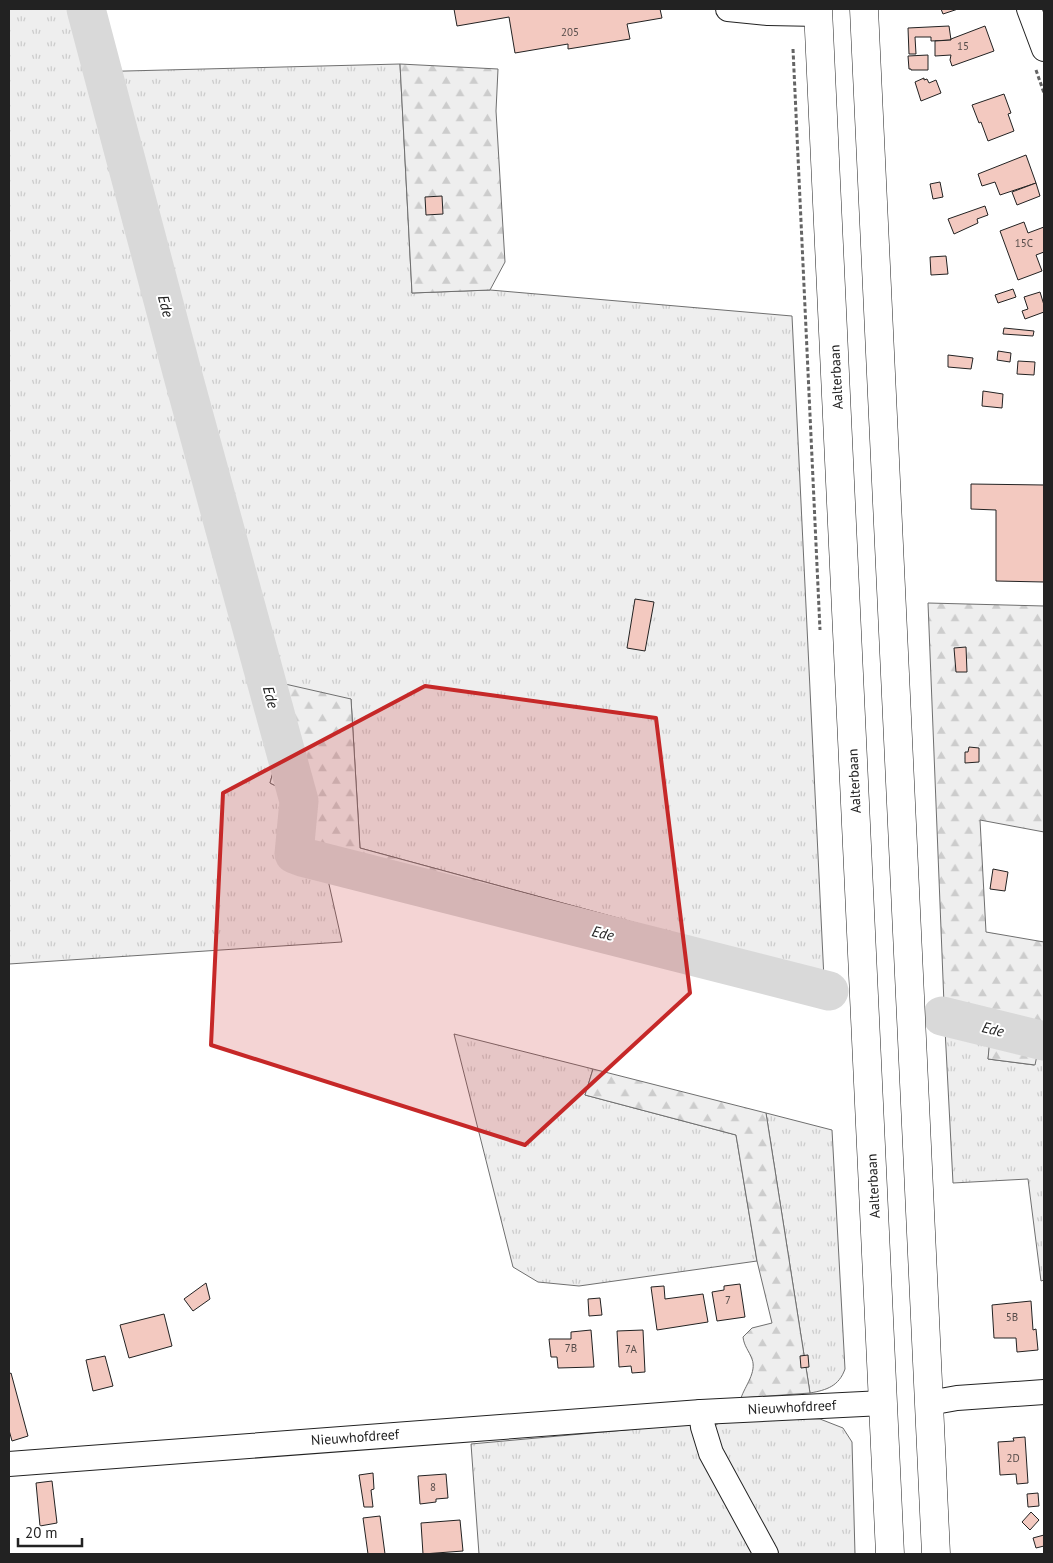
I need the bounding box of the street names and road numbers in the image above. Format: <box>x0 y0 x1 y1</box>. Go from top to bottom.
street label: Aalterbaan <box>825 344 847 410</box>
street label: Aalterbaan <box>843 748 865 814</box>
street label: Aalterbaan <box>862 1153 884 1219</box>
street label: Nieuwhofdreef <box>747 1396 837 1418</box>
street label: Nieuwhofdreef <box>310 1425 400 1449</box>

